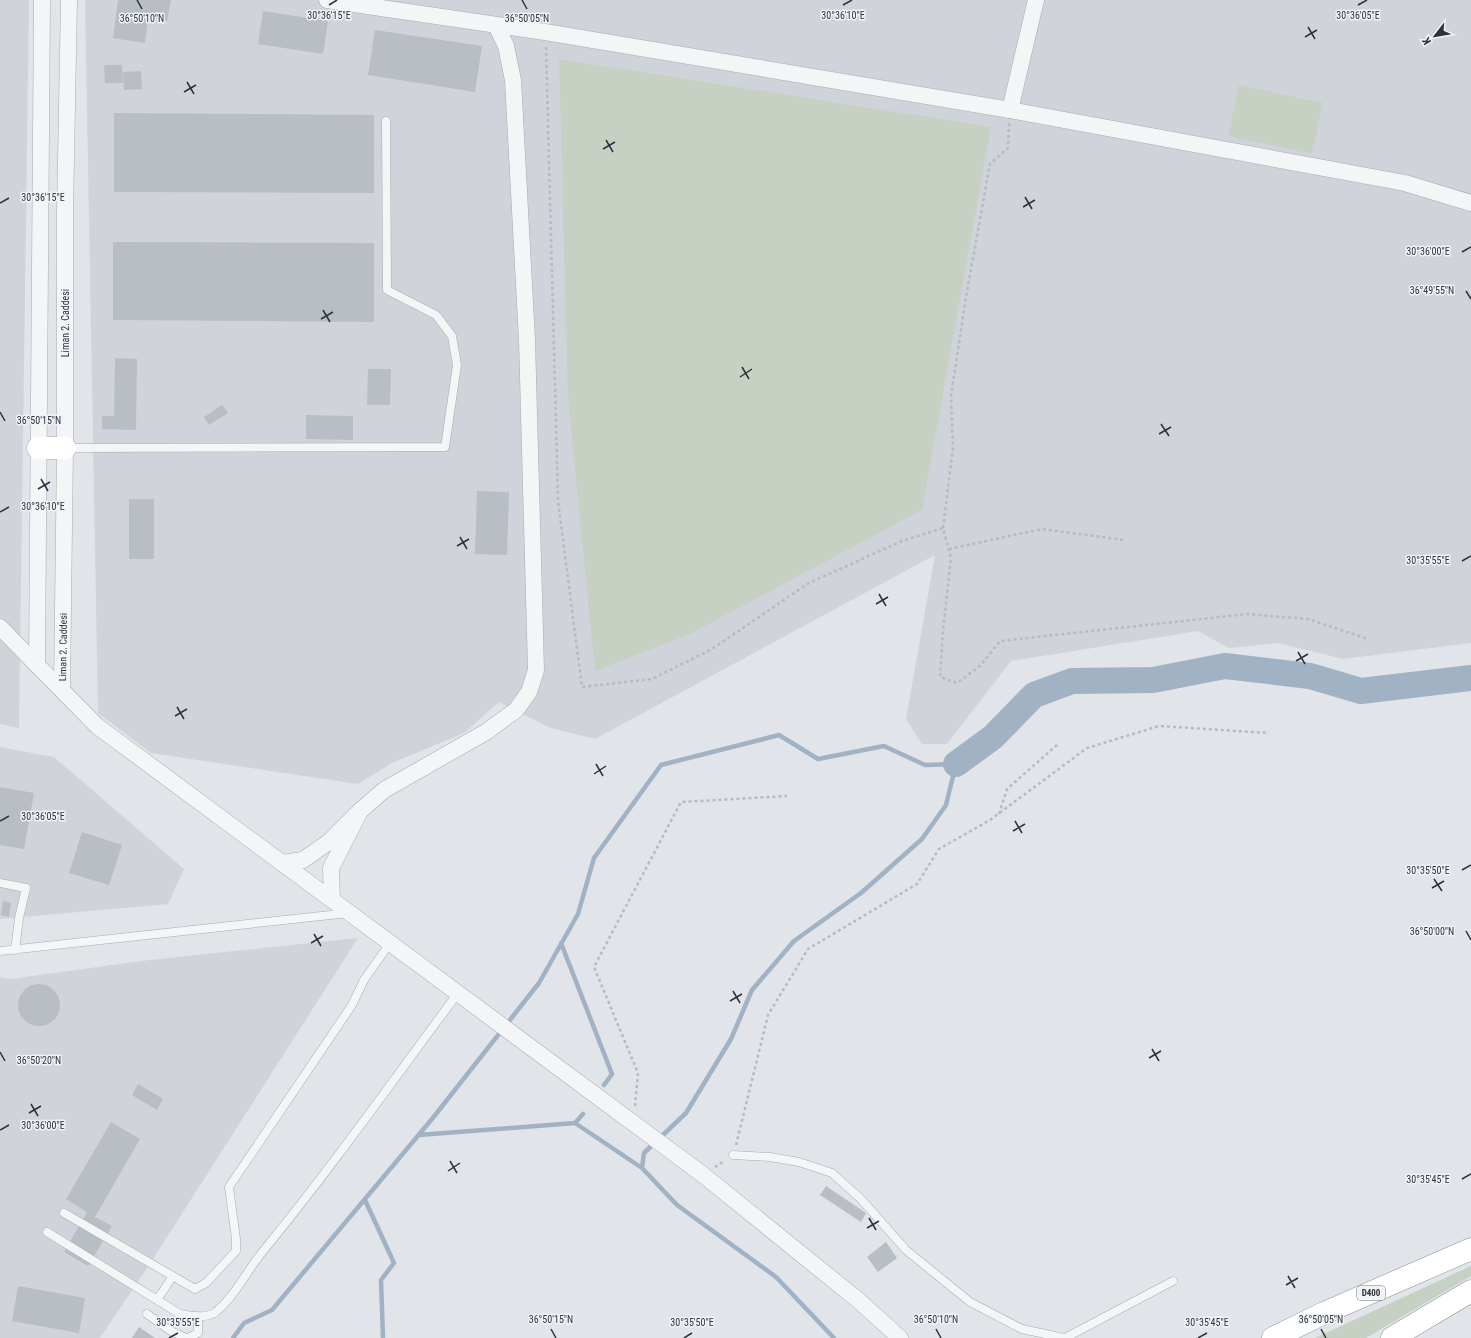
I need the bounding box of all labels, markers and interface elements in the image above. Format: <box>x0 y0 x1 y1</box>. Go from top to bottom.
text: 30°36'15"E <box>307 10 351 21</box>
text: 30°36'10"E <box>821 10 865 21</box>
text: 30°36'05"E <box>1336 10 1380 21</box>
text: 36°50'10"N <box>120 13 164 24</box>
text: 36°50'05"N <box>505 13 549 24</box>
north arrow <box>1415 16 1455 56</box>
text: K <box>1419 34 1434 47</box>
text: 30°36'15"E <box>21 192 65 203</box>
text: 30°36'00"E <box>1406 246 1450 257</box>
text: 36°49'55"N <box>1410 285 1454 296</box>
street label: Liman 2. Caddesi <box>60 289 71 357</box>
text: 36°50'15"N <box>17 415 61 426</box>
text: 30°36'10"E <box>21 501 65 512</box>
text: 30°35'55"E <box>1406 555 1450 566</box>
street label: Liman 2. Caddesi <box>57 613 68 681</box>
text: 30°36'05"E <box>21 811 65 822</box>
text: 30°35'50"E <box>1406 865 1450 876</box>
text: 36°50'00"N <box>1410 926 1454 937</box>
text: 36°50'20"N <box>17 1055 61 1066</box>
text: 30°36'00"E <box>21 1120 65 1131</box>
text: 30°35'45"E <box>1406 1174 1450 1185</box>
road number: D400 <box>1357 1286 1385 1300</box>
text: 36°50'15"N <box>529 1314 573 1325</box>
text: 36°50'10"N <box>914 1314 958 1325</box>
text: 36°50'05"N <box>1299 1314 1343 1325</box>
text: 30°35'55"E <box>156 1317 200 1328</box>
text: 30°35'50"E <box>670 1317 714 1328</box>
text: 30°35'45"E <box>1185 1317 1229 1328</box>

